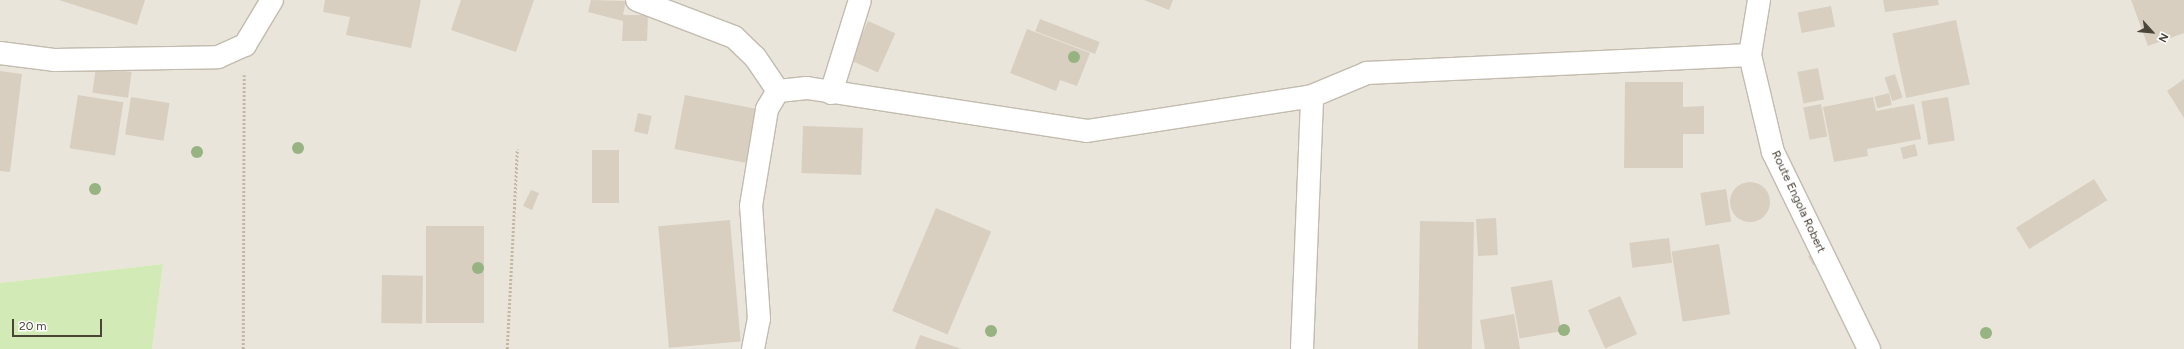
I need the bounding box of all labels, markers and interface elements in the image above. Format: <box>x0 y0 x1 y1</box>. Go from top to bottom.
north arrow <box>2132 12 2172 52</box>
text: N <box>2155 31 2171 44</box>
street label: Route Engola Robert <box>1768 148 1828 256</box>
scale bar <box>14 311 104 337</box>
text: 20 m <box>19 319 47 333</box>

